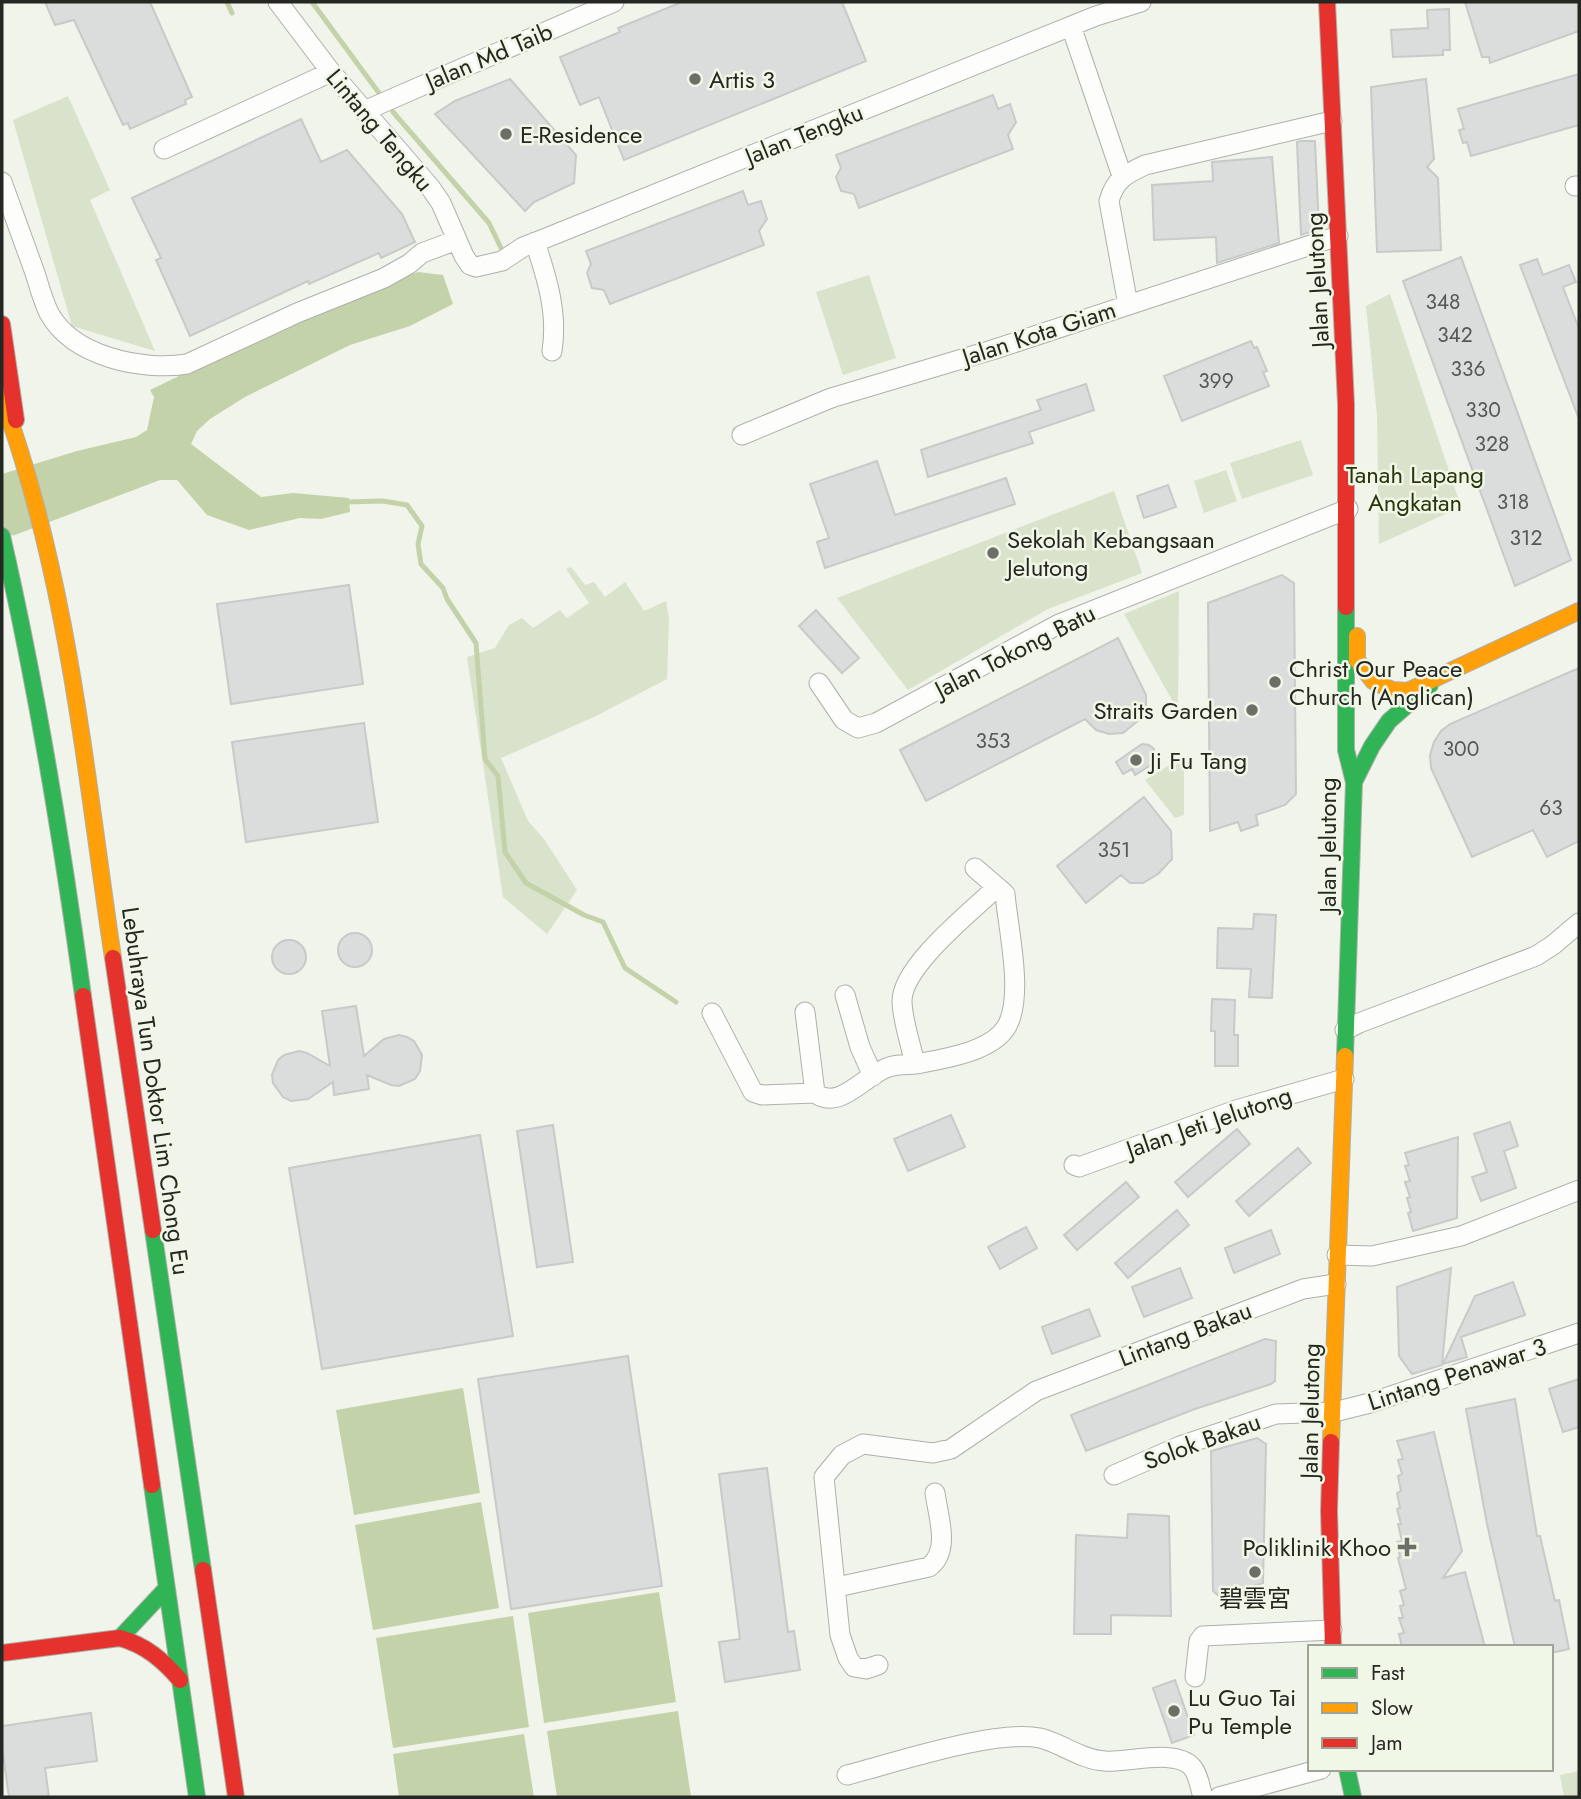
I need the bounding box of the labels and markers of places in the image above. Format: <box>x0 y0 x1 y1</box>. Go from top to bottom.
place label: Artis 3 <box>709 62 775 97</box>
marker: Artis 3 <box>687 71 703 87</box>
place label: E-Residence <box>520 117 642 152</box>
marker: E-Residence <box>498 126 514 142</box>
place label: Sekolah Kebangsaan Jelutong <box>1004 522 1215 585</box>
marker: Sekolah Kebangsaan Jelutong <box>985 545 1001 561</box>
place label: Christ Our Peace Church (Anglican) <box>1289 651 1474 714</box>
marker: Christ Our Peace Church (Anglican) <box>1267 674 1283 690</box>
place label: Straits Garden <box>1093 693 1238 728</box>
marker: Straits Garden <box>1244 702 1260 718</box>
place label: Ji Fu Tang <box>1147 743 1247 778</box>
marker: Ji Fu Tang <box>1128 752 1144 768</box>
place label: Poliklinik Khoo <box>1242 1530 1391 1565</box>
marker: Poliklinik Khoo <box>1397 1537 1417 1557</box>
marker: 碧雲宮 <box>1247 1564 1263 1580</box>
place label: 碧雲宮 <box>1219 1581 1291 1616</box>
place label: Lu Guo Tai Pu Temple <box>1188 1680 1296 1743</box>
marker: Lu Guo Tai Pu Temple <box>1166 1703 1182 1719</box>

